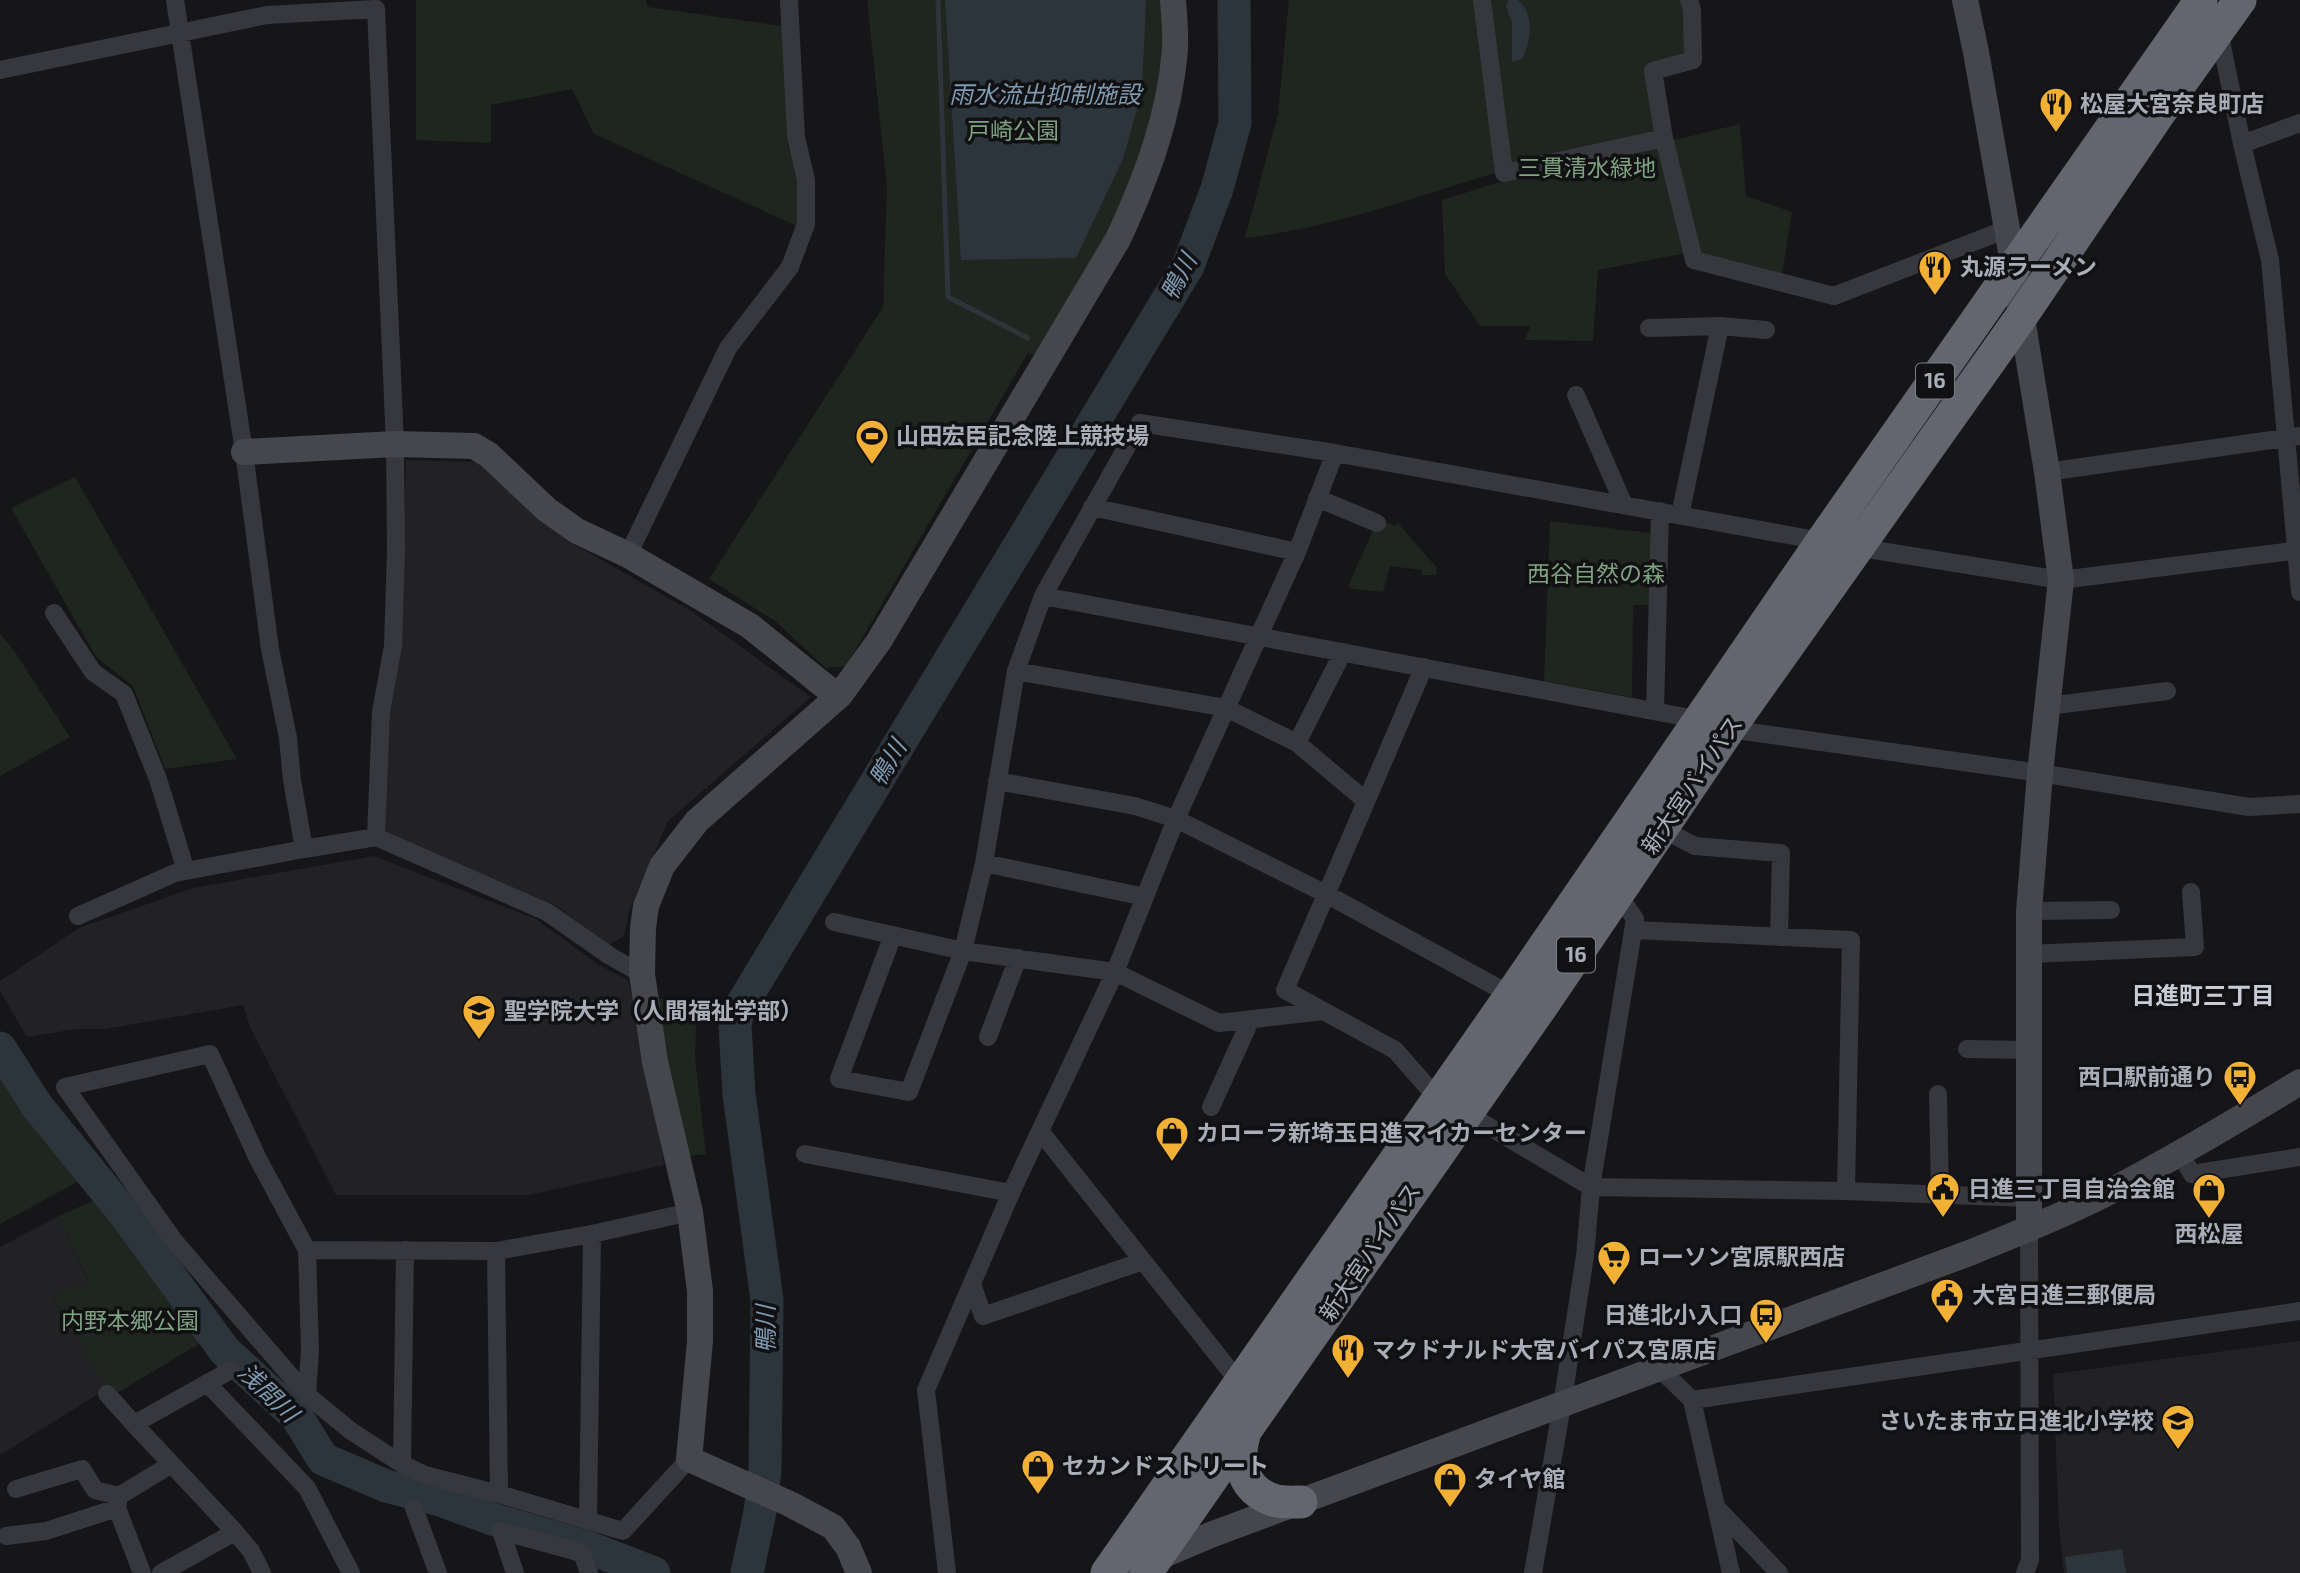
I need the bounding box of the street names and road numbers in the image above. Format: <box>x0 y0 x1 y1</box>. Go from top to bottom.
road number: 16 <box>1916 364 1954 398</box>
street label: 新大宮バイパス <box>1635 710 1748 859</box>
road number: 16 <box>1557 937 1595 972</box>
street label: 新大宮バイパス <box>1313 1177 1426 1326</box>

